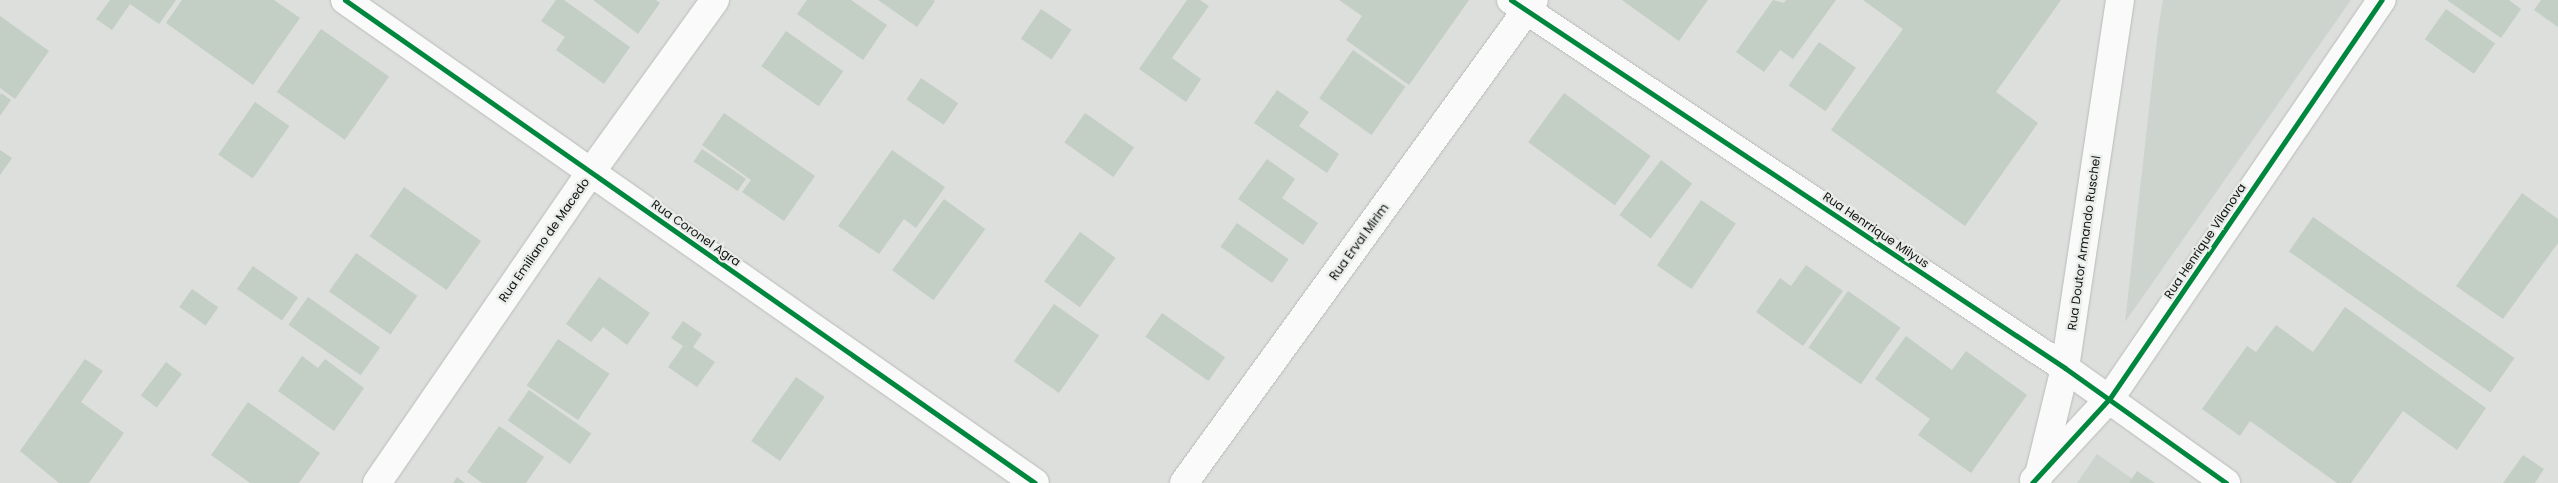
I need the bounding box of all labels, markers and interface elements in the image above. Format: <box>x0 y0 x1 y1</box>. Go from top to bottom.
street label: Rua Doutor Armando Ruschel <box>2065 155 2103 331</box>
street label: Rua Emiliano de Macedo <box>496 175 592 305</box>
street label: Rua Henrique Vilanova <box>2161 181 2249 301</box>
street label: Rua Henrrique Milyus <box>1820 189 1932 271</box>
street label: Rua Coronel Agra <box>649 197 743 269</box>
street label: Rua Erval Mirim <box>1326 201 1392 283</box>

